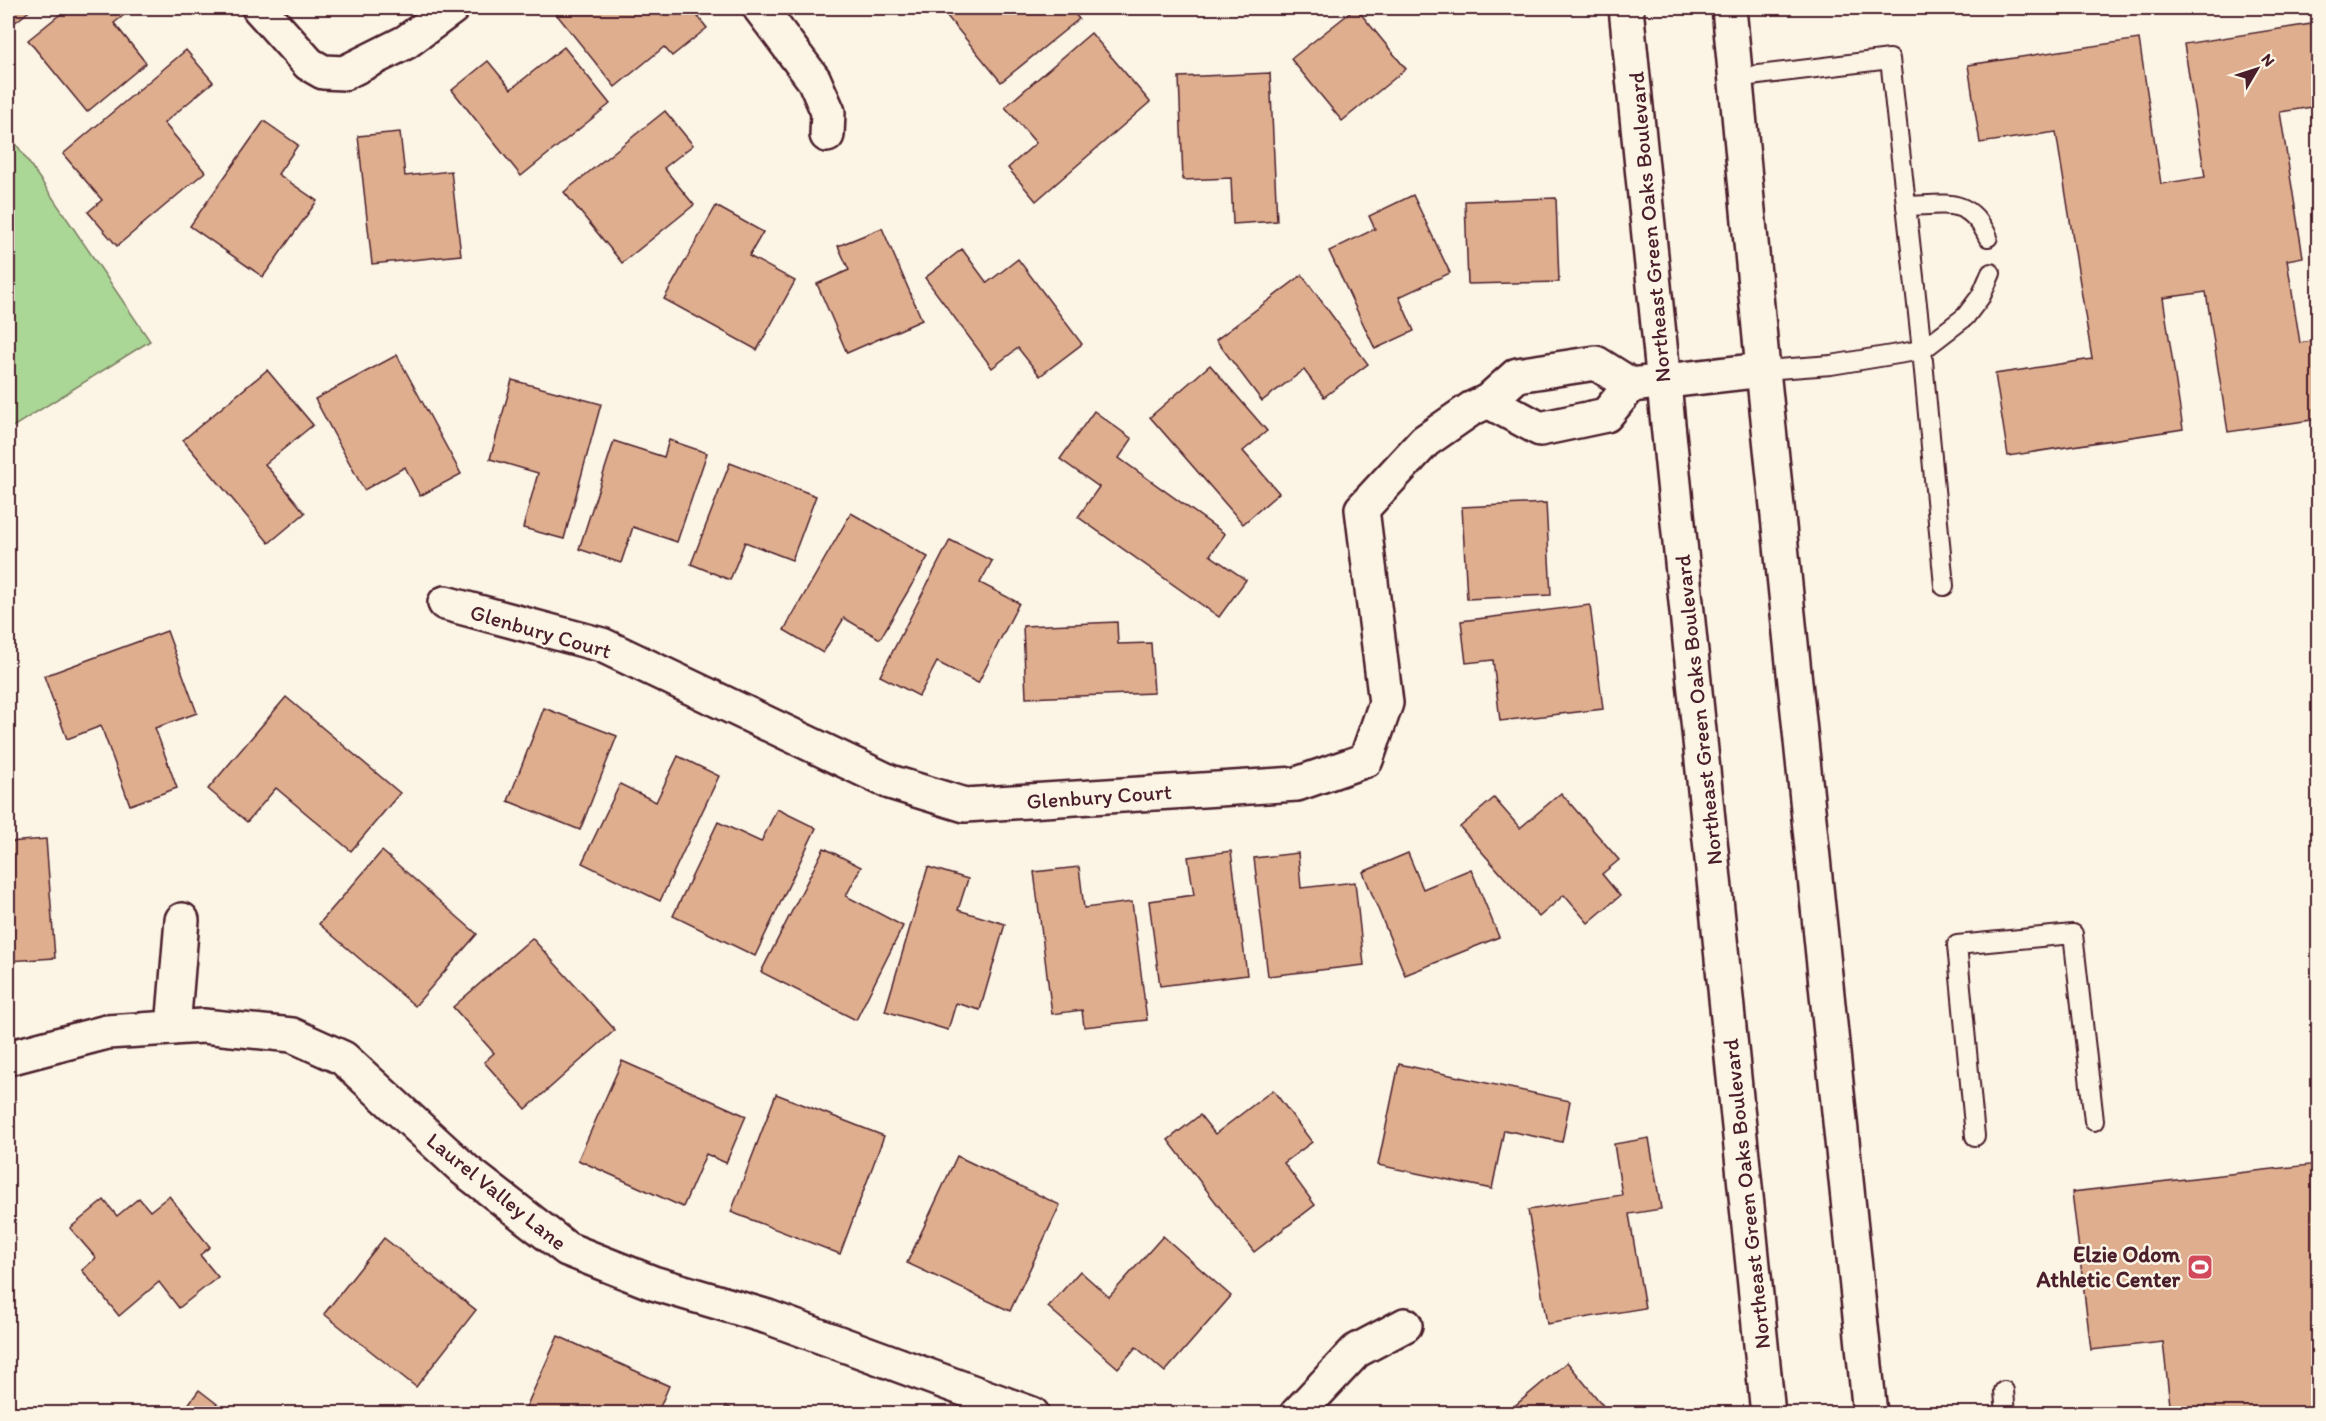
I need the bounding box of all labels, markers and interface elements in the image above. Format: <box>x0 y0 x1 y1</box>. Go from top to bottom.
north arrow <box>2227 39 2287 99</box>
text: N <box>2257 50 2279 70</box>
street label: Northeast Green Oaks Boulevard <box>1622 70 1677 384</box>
street label: Northeast Green Oaks Boulevard <box>1669 553 1728 867</box>
street label: Glenbury Court <box>467 598 615 665</box>
street label: Glenbury Court <box>1025 778 1173 815</box>
street label: Northeast Green Oaks Boulevard <box>1717 1037 1776 1351</box>
street label: Laurel Valley Lane <box>421 1127 572 1256</box>
place label: Elzie Odom Athletic Center <box>2036 1241 2181 1293</box>
sports icon: Elzie Odom Athletic Center <box>2185 1252 2215 1282</box>

